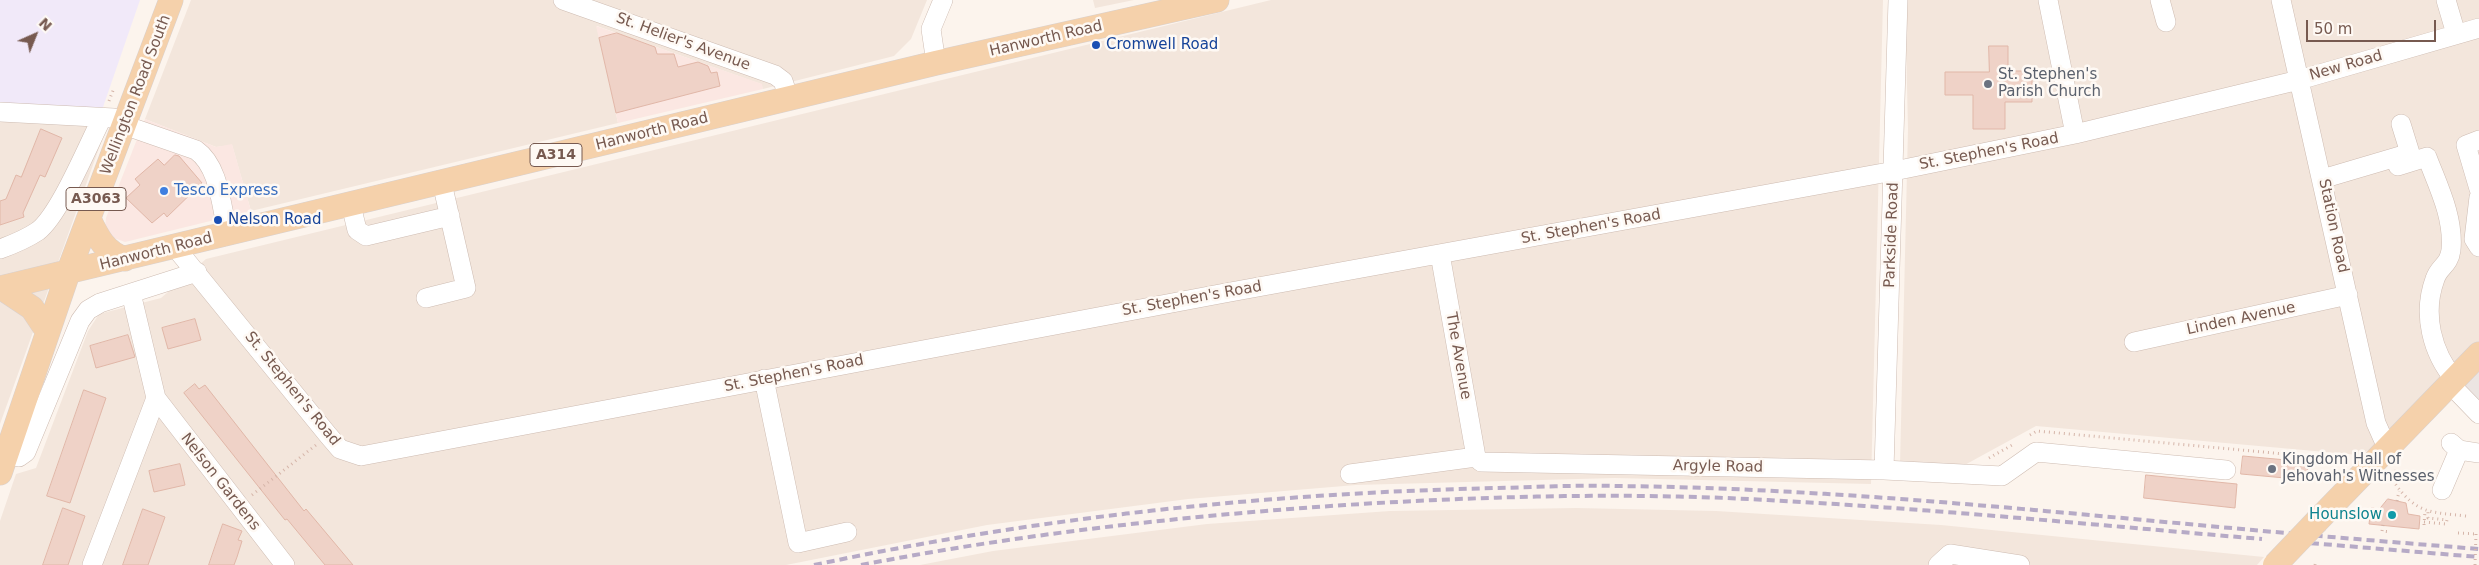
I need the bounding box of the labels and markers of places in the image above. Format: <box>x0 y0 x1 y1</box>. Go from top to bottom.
place label: Cromwell Road <box>1106 36 1218 54</box>
marker: Cromwell Road <box>1090 39 1102 51</box>
place label: St. Stephen's Parish Church <box>1998 66 2101 101</box>
marker: St. Stephen's Parish Church <box>1982 78 1994 90</box>
place label: Tesco Express <box>174 182 278 200</box>
marker: Tesco Express <box>158 185 170 197</box>
place label: Nelson Road <box>228 211 322 229</box>
marker: Nelson Road <box>212 214 224 226</box>
place label: Kingdom Hall of Jehovah's Witnesses <box>2282 451 2435 486</box>
marker: Kingdom Hall of Jehovah's Witnesses <box>2266 463 2278 475</box>
place label: Hounslow <box>2309 506 2382 524</box>
marker: Hounslow <box>2386 509 2398 521</box>

